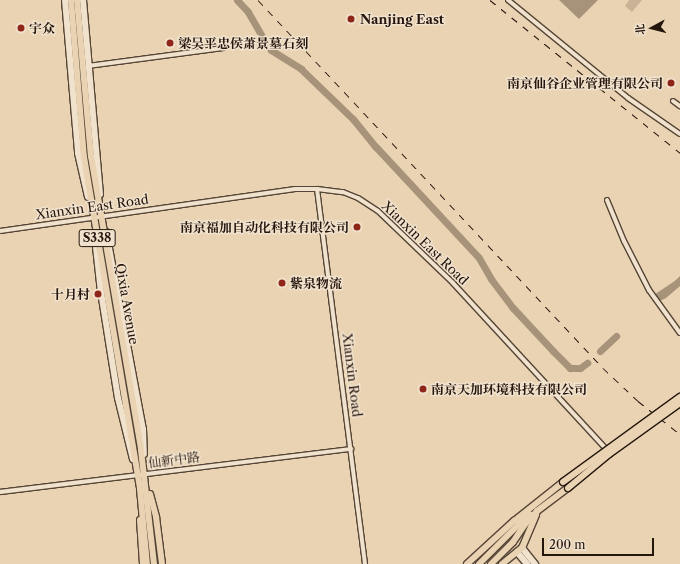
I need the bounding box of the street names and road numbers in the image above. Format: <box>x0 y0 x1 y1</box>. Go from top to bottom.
street label: Xianxin East Road <box>35 191 149 223</box>
street label: Xianxin East Road <box>379 198 471 288</box>
road number: S338 <box>78 228 116 248</box>
street label: Qixia Avenue <box>112 262 142 346</box>
street label: Xianxin Road <box>339 332 365 418</box>
street label: 仙新中路 <box>147 449 201 471</box>

